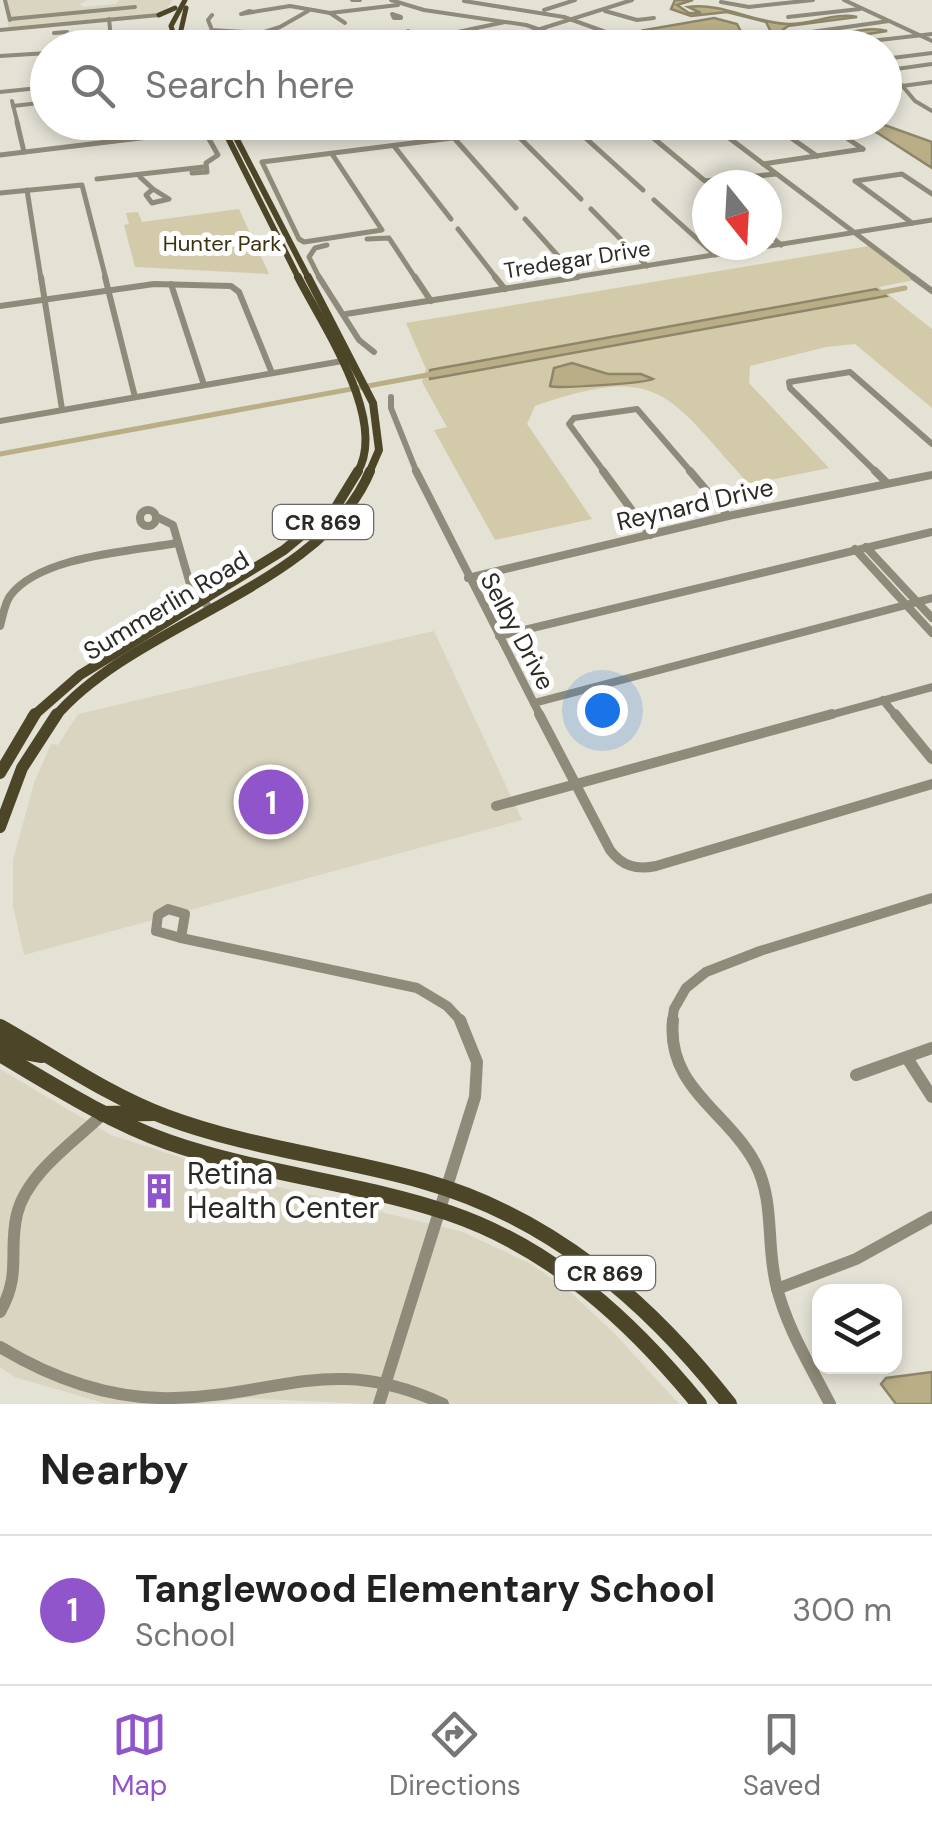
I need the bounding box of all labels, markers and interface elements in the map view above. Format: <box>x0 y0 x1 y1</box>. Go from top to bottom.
search box <box>30 30 902 140</box>
icon: search <box>65 58 120 113</box>
text: Search here <box>145 60 355 110</box>
north arrow <box>692 170 782 260</box>
park label: Hunter Park <box>163 229 281 258</box>
street label: Tredegar Drive <box>502 234 652 285</box>
street label: Reynard Drive <box>613 470 777 539</box>
road number: CR 869 <box>273 505 373 539</box>
street label: Summerlin Road <box>77 543 255 668</box>
street label: Selby Drive <box>473 567 562 696</box>
your location <box>577 685 628 736</box>
pin: 1 <box>238 764 304 840</box>
place label: Retina Health Center <box>187 1154 380 1227</box>
building icon: Retina Health Center <box>140 1172 178 1210</box>
road number: CR 869 <box>555 1256 655 1290</box>
map controls <box>812 1284 902 1374</box>
button: layers <box>812 1284 902 1374</box>
text: Nearby <box>40 1442 189 1497</box>
text: Tanglewood Elementary School <box>135 1564 715 1614</box>
text: 1 <box>67 1589 78 1631</box>
text: 300 m <box>792 1589 892 1631</box>
text: School <box>135 1614 235 1656</box>
tab: Map <box>111 1707 167 1804</box>
tab: Directions <box>389 1707 521 1804</box>
tab: Saved <box>743 1707 821 1804</box>

